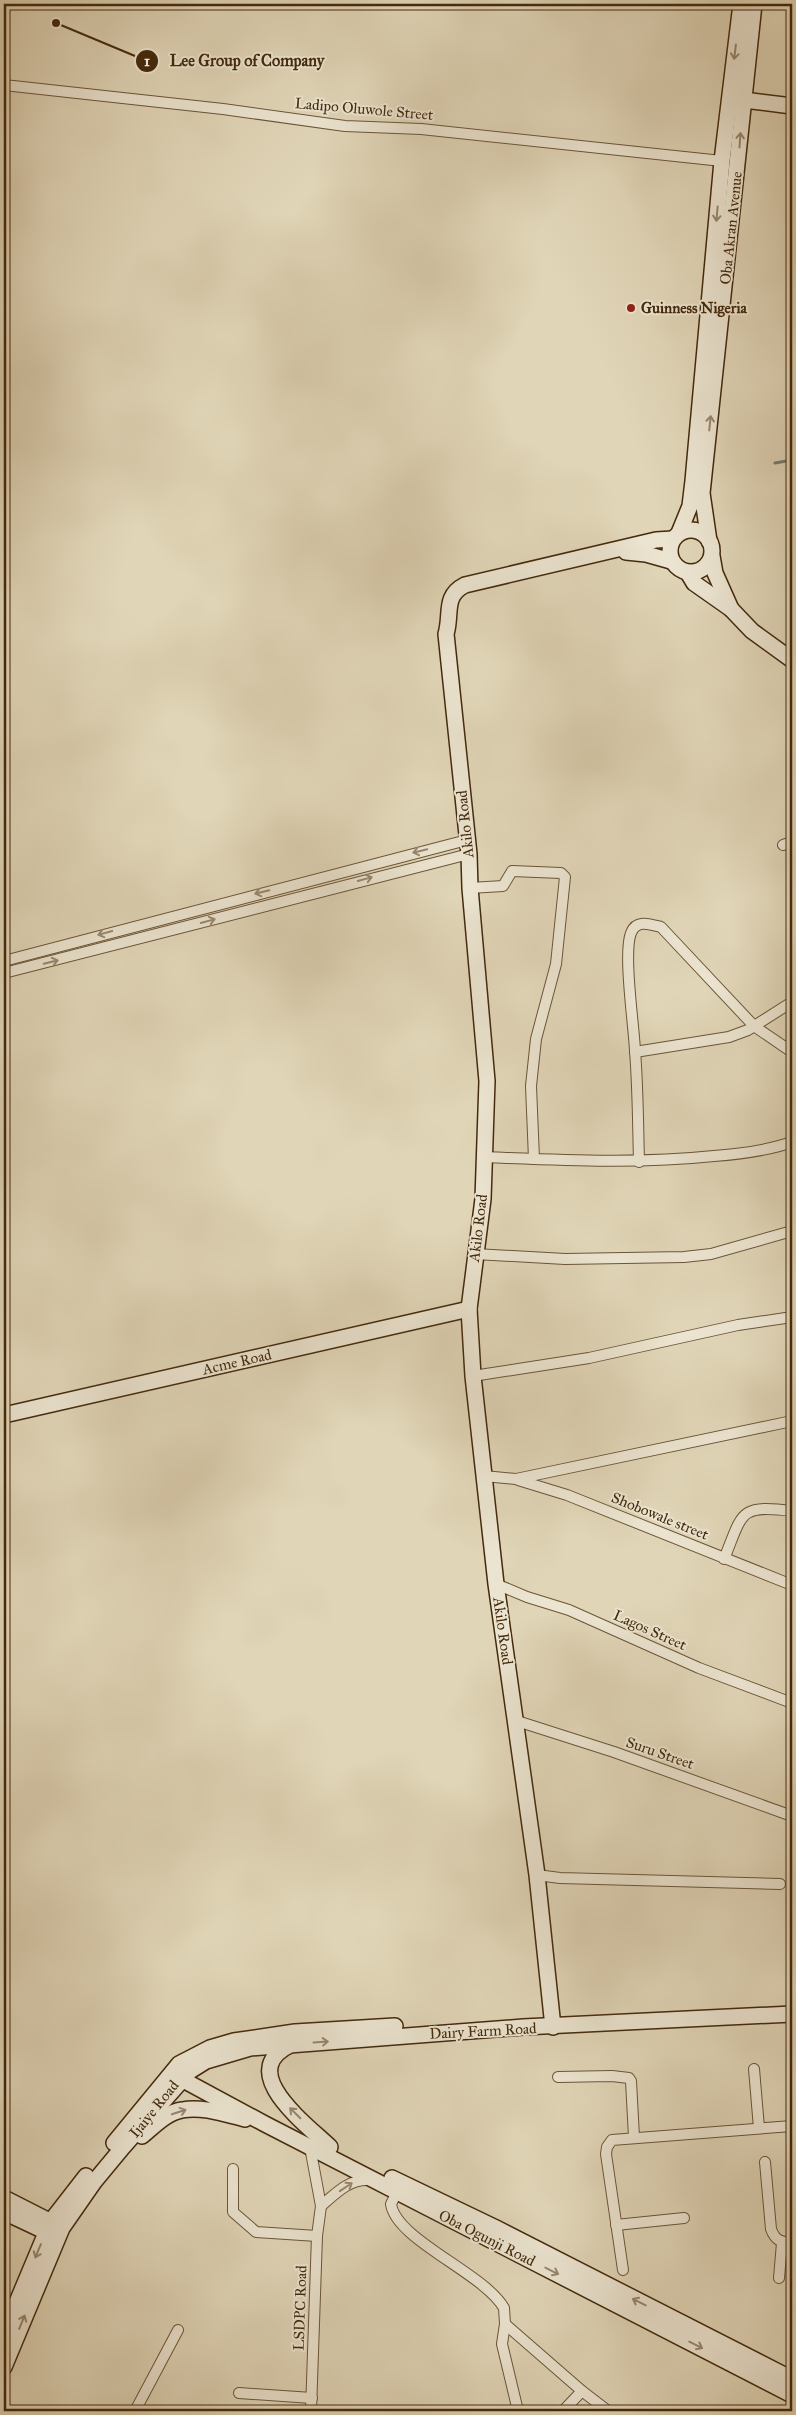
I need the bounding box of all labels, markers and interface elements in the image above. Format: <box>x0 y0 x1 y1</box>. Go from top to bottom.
one-way arrow <box>730 44 740 60</box>
callout: Lee Group of Company <box>134 45 334 76</box>
text: Lee Group of Company <box>170 51 326 71</box>
text: 1 <box>144 52 150 70</box>
street label: Ladipo Oluwole Street <box>294 94 435 124</box>
one-way arrow <box>735 132 745 148</box>
street label: Oba Akran Avenue <box>716 171 746 285</box>
one-way arrow <box>712 205 722 221</box>
place label: Guinness Nigeria <box>641 299 748 318</box>
marker: Guinness Nigeria <box>625 302 637 314</box>
one-way arrow <box>705 415 715 431</box>
street label: Akilo Road <box>452 789 478 860</box>
one-way arrow <box>412 847 428 856</box>
one-way arrow <box>357 874 373 883</box>
one-way arrow <box>255 887 271 897</box>
one-way arrow <box>200 916 216 925</box>
one-way arrow <box>98 929 114 939</box>
one-way arrow <box>43 956 59 966</box>
street label: Akilo Road <box>465 1193 491 1264</box>
street label: Acme Road <box>200 1345 274 1379</box>
street label: Shobowale street <box>609 1488 712 1544</box>
street label: Akilo Road <box>489 1595 517 1666</box>
street label: Lagos Street <box>611 1606 690 1654</box>
street label: Suru Street <box>624 1733 697 1773</box>
street label: Dairy Farm Road <box>429 2019 538 2043</box>
one-way arrow <box>313 2038 329 2047</box>
street label: Ijaiye Road <box>125 2076 183 2141</box>
one-way arrow <box>171 2107 187 2117</box>
one-way arrow <box>289 2107 301 2120</box>
one-way arrow <box>339 2181 353 2192</box>
street label: Oba Ogunji Road <box>436 2206 539 2270</box>
one-way arrow <box>32 2243 42 2258</box>
street label: LSDPC Road <box>290 2265 311 2351</box>
one-way arrow <box>544 2266 559 2276</box>
one-way arrow <box>632 2297 647 2307</box>
one-way arrow <box>18 2314 27 2330</box>
one-way arrow <box>688 2341 703 2350</box>

